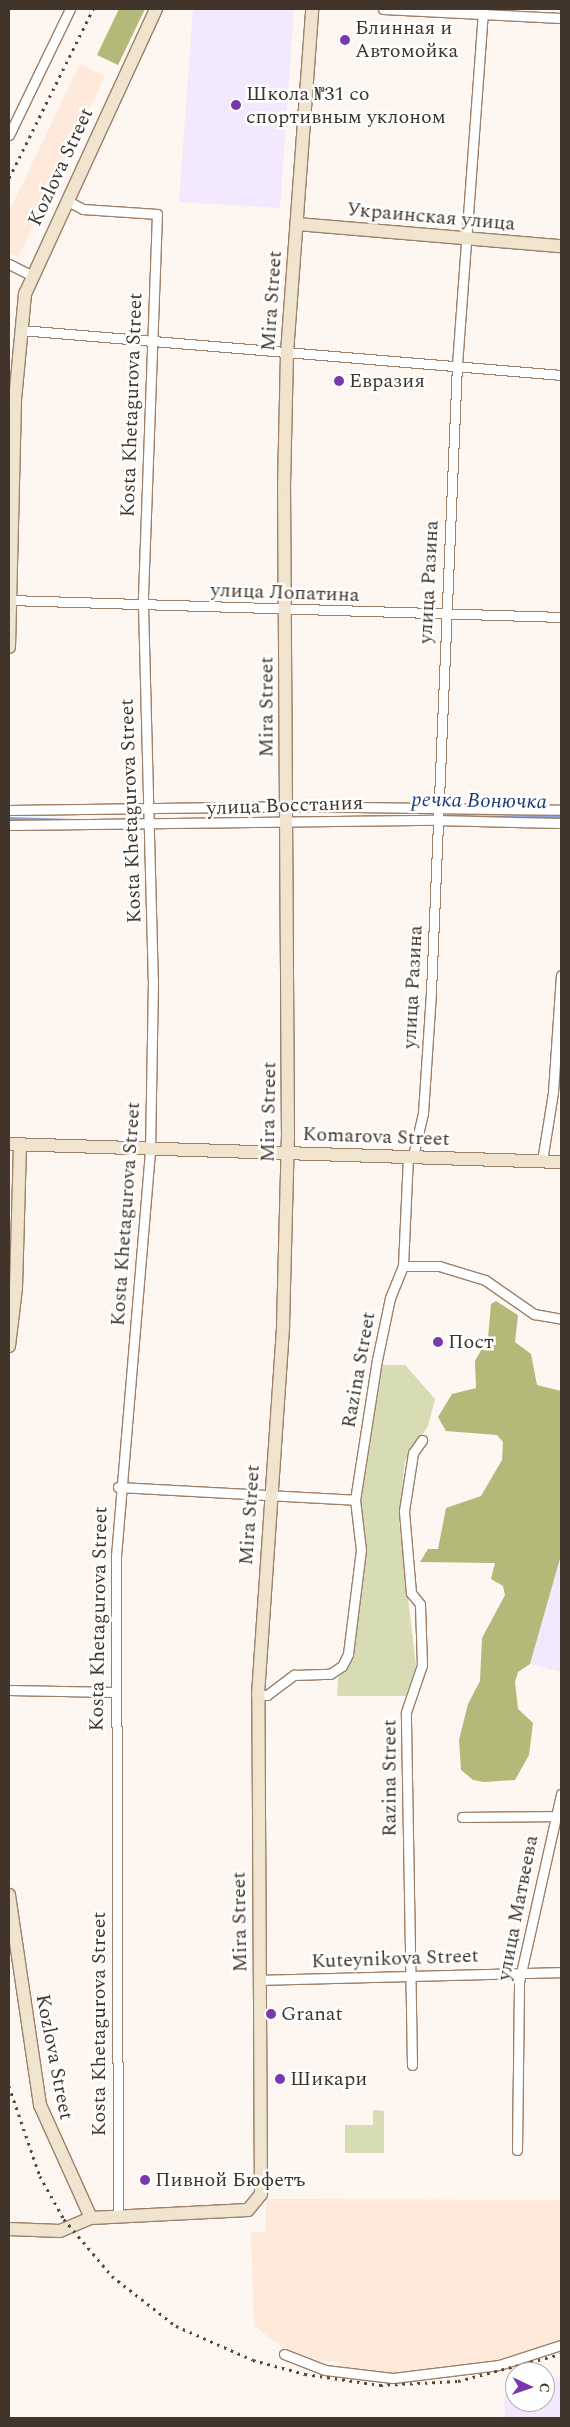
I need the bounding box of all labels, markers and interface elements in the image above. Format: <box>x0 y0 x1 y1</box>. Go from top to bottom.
place label: Блинная и Автомойка <box>355 16 458 63</box>
marker: Блинная и Автомойка <box>339 34 351 46</box>
place label: Школа №31 со спортивным уклоном <box>246 82 446 129</box>
marker: Школа №31 со спортивным уклоном <box>230 99 242 111</box>
street label: Kozlova Street <box>23 104 99 230</box>
street label: Украинская улица <box>346 198 516 236</box>
street label: Mira Street <box>257 250 287 352</box>
street label: Kosta Khetagurova Street <box>116 292 148 518</box>
place label: Евразия <box>349 369 425 393</box>
marker: Евразия <box>333 375 345 387</box>
street label: улица Разина <box>414 520 444 644</box>
street label: улица Лопатина <box>210 578 360 608</box>
street label: Mira Street <box>255 657 279 757</box>
street label: Kosta Khetagurova Street <box>115 698 147 924</box>
water label: речка Вонючка <box>411 787 547 815</box>
street label: улица Восстания <box>206 791 364 821</box>
street label: улица Разина <box>398 925 428 1049</box>
street label: Mira Street <box>256 1061 282 1163</box>
street label: Kosta Khetagurova Street <box>106 1101 146 1327</box>
street label: Komarova Street <box>302 1122 450 1152</box>
street label: Razina Street <box>337 1310 381 1430</box>
place label: Пост <box>448 1330 494 1354</box>
marker: Пост <box>432 1336 444 1348</box>
street label: Mira Street <box>235 1464 265 1566</box>
street label: Kosta Khetagurova Street <box>85 1506 113 1732</box>
street label: Razina Street <box>378 1719 402 1837</box>
street label: улица Матвеева <box>492 1833 544 1983</box>
street label: Mira Street <box>227 1871 253 1973</box>
street label: Kosta Khetagurova Street <box>87 1912 111 2136</box>
street label: Kuteynikova Street <box>311 1944 479 1974</box>
street label: Kozlova Street <box>30 1992 78 2122</box>
place label: Granat <box>281 2002 343 2026</box>
marker: Granat <box>265 2008 277 2020</box>
place label: Шикари <box>290 2067 367 2091</box>
marker: Шикари <box>274 2073 286 2085</box>
place label: Пивной Бюфетъ <box>155 2168 305 2192</box>
marker: Пивной Бюфетъ <box>139 2174 151 2186</box>
north arrow <box>505 2362 555 2412</box>
text: С <box>534 2382 555 2393</box>

